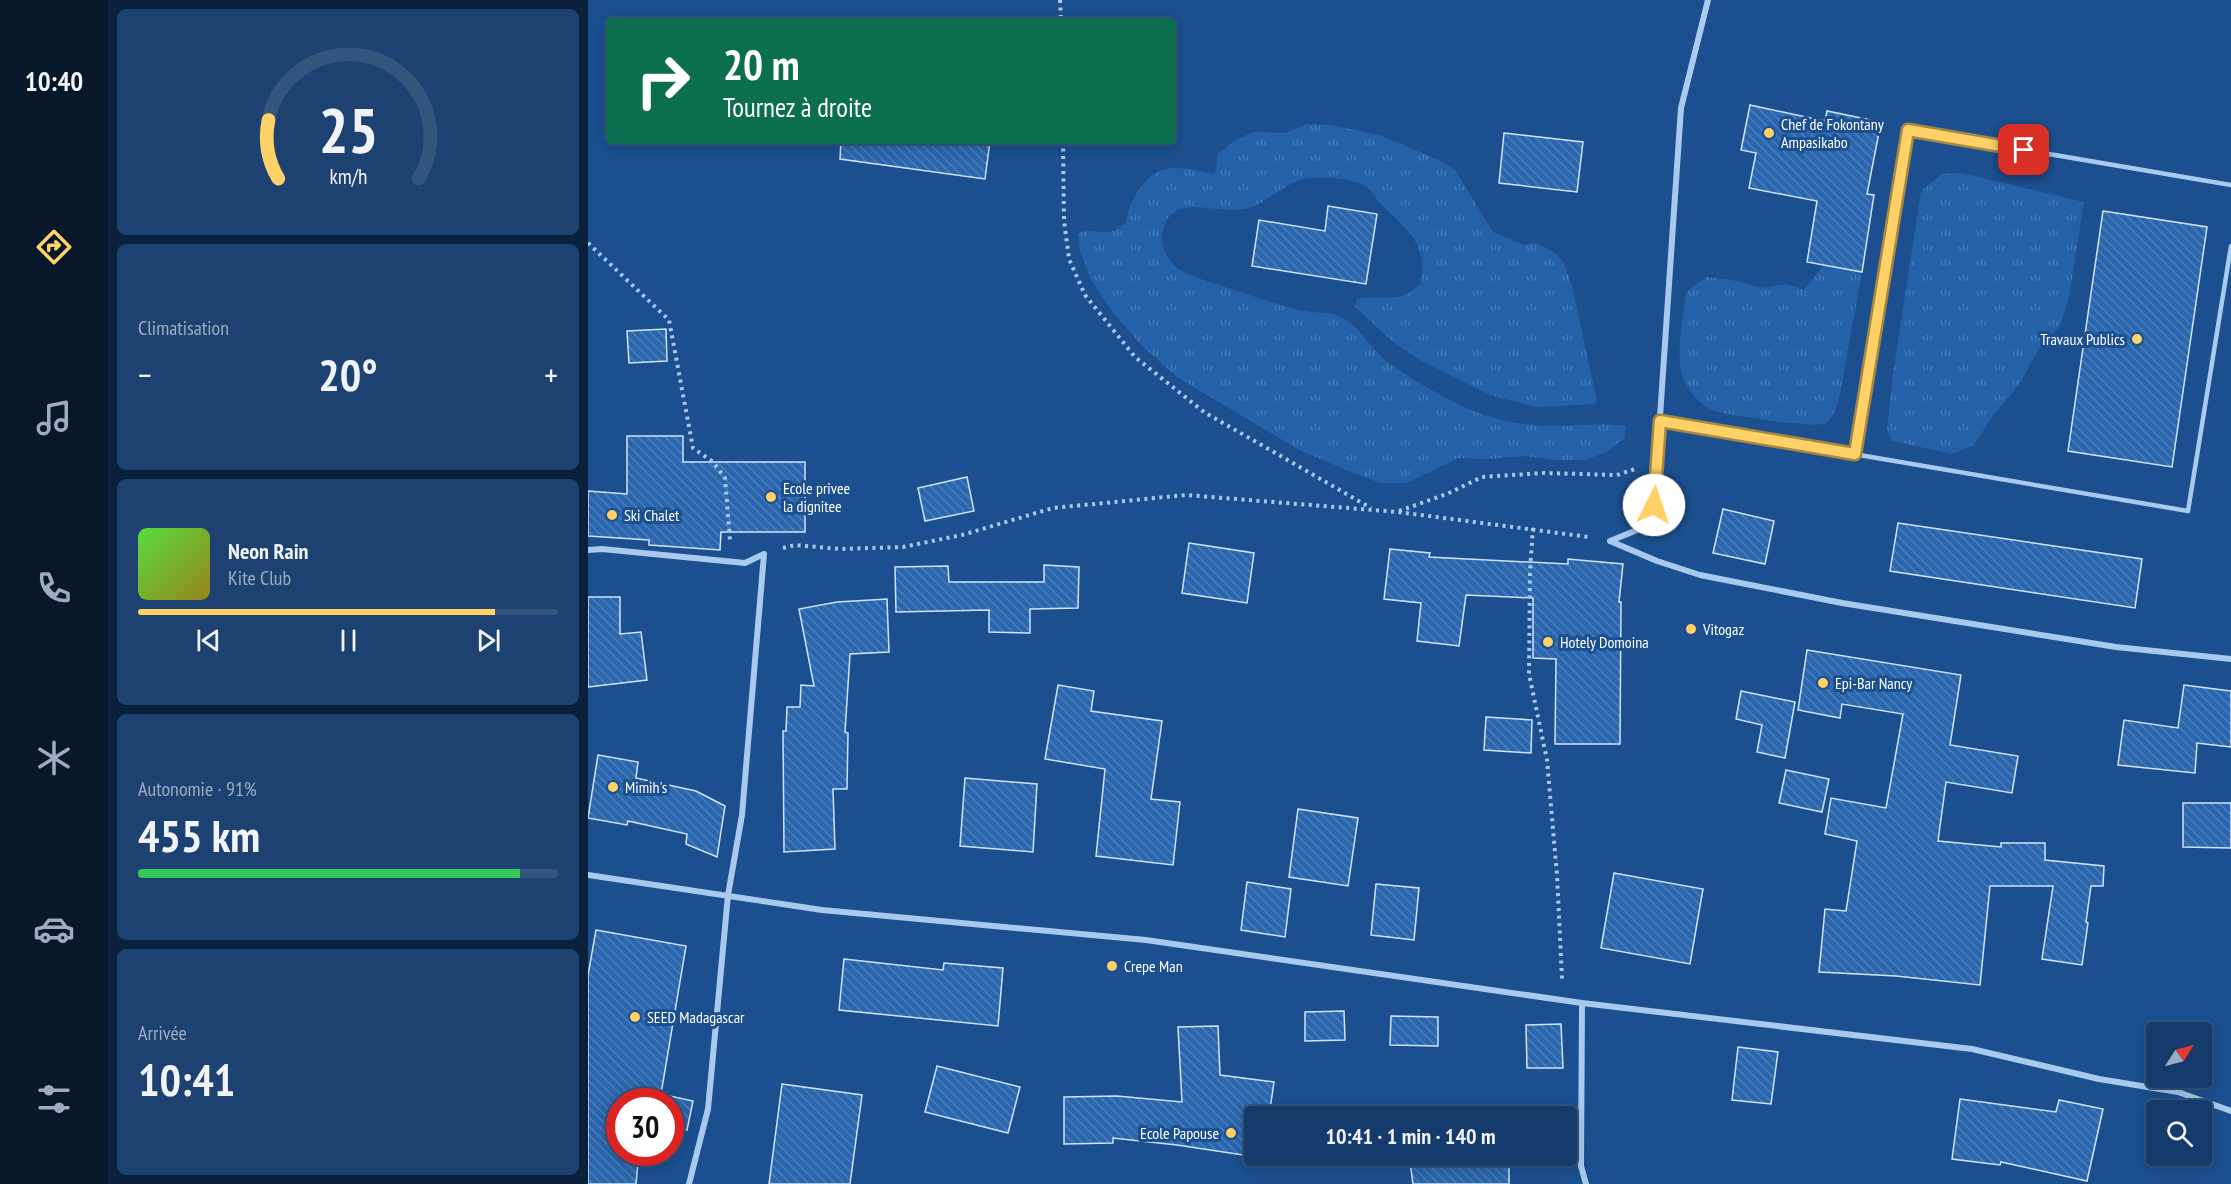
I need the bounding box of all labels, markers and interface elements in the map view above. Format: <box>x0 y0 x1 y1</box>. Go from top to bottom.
text: 20 m <box>723 37 800 92</box>
icon: right <box>624 42 702 120</box>
text: 10:40 <box>25 64 83 98</box>
text: 25 <box>318 89 378 170</box>
text: Tournez à droite <box>723 90 872 124</box>
place label: Chef de Fokontany Ampasikabo <box>1781 114 1884 152</box>
pin <box>1998 124 2049 175</box>
marker: Chef de Fokontany Ampasikabo <box>1762 126 1776 140</box>
icon: arrive <box>2007 133 2040 166</box>
text: km/h <box>329 162 367 190</box>
icon: directions <box>33 226 75 268</box>
text: Climatisation <box>138 315 229 341</box>
place label: Travaux Publics <box>2040 329 2125 349</box>
marker: Travaux Publics <box>2130 332 2144 346</box>
text: 20° <box>318 345 378 403</box>
text: − <box>138 353 152 396</box>
text: + <box>544 353 558 396</box>
icon: music <box>33 397 75 439</box>
position arrow <box>1622 473 1686 537</box>
place label: Ecole privee la dignitee <box>783 478 850 516</box>
marker: Ecole privee la dignitee <box>764 490 778 504</box>
place label: Ski Chalet <box>624 505 680 525</box>
marker: Ski Chalet <box>605 508 619 522</box>
text: Neon Rain <box>228 537 308 565</box>
text: Kite Club <box>228 565 291 591</box>
icon: phone <box>33 567 75 609</box>
place label: Vitogaz <box>1702 619 1744 639</box>
marker: Vitogaz <box>1684 622 1698 636</box>
icon: previous <box>192 624 225 657</box>
icon: pause <box>332 624 365 657</box>
icon: next <box>472 624 505 657</box>
place label: Hotely Domoina <box>1560 632 1649 652</box>
marker: Hotely Domoina <box>1541 635 1555 649</box>
place label: Epi-Bar Nancy <box>1835 673 1912 693</box>
marker: Epi-Bar Nancy <box>1816 676 1830 690</box>
icon: climate <box>33 737 75 779</box>
text: Autonomie · 91% <box>138 776 257 802</box>
place label: Mimih's <box>625 777 667 797</box>
marker: Mimih's <box>606 780 620 794</box>
text: 455 km <box>138 806 260 864</box>
icon: car <box>33 908 75 950</box>
place label: Crepe Man <box>1124 956 1183 976</box>
marker: Crepe Man <box>1105 959 1119 973</box>
place label: SEED Madagascar <box>647 1007 745 1027</box>
marker: SEED Madagascar <box>628 1010 642 1024</box>
text: Arrivée <box>138 1020 187 1046</box>
north arrow <box>2146 1022 2212 1088</box>
map controls <box>2146 1022 2212 1166</box>
text: 10:41 <box>138 1050 235 1108</box>
icon: filters <box>33 1078 75 1120</box>
speed limit sign: 30 <box>606 1088 684 1166</box>
button: search <box>2146 1100 2212 1166</box>
text: 10:41 · 1 min · 140 m <box>1325 1122 1496 1150</box>
place label: Ecole Papouse <box>1140 1123 1219 1143</box>
marker: Ecole Papouse <box>1224 1126 1238 1140</box>

